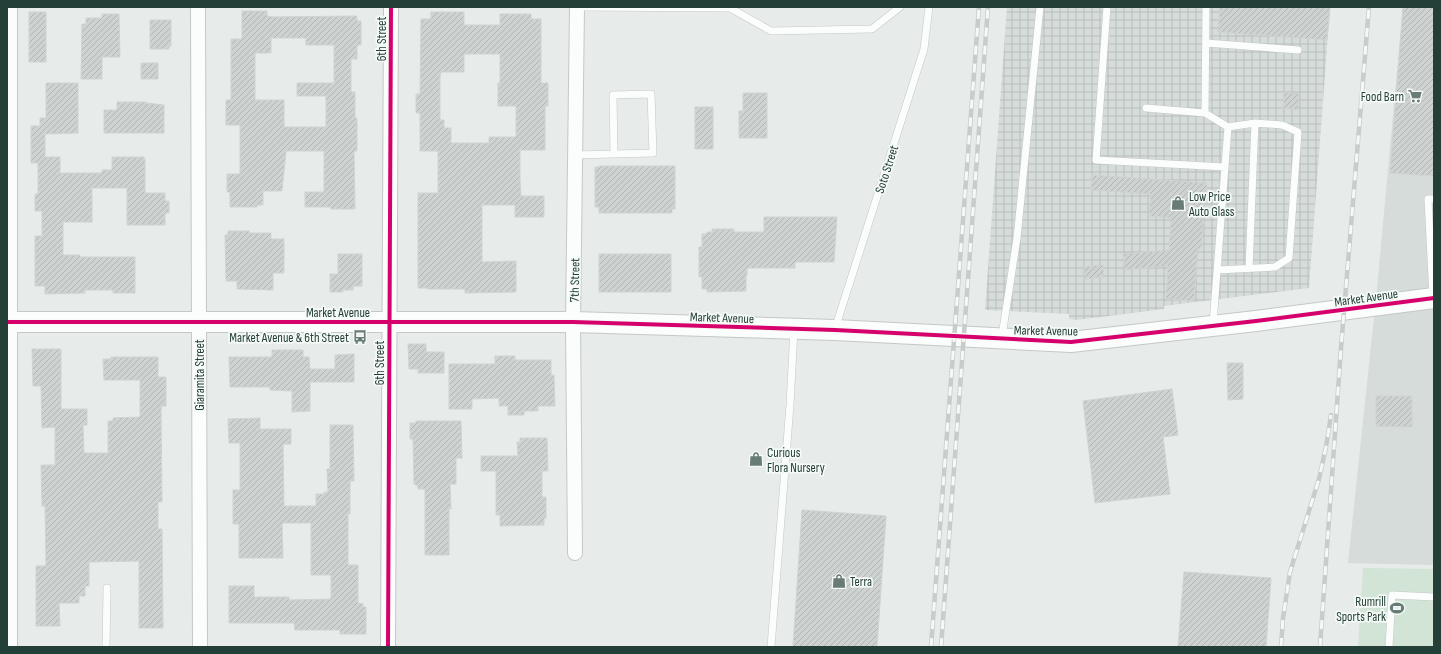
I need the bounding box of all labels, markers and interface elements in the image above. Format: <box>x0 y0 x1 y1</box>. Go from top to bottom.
street label: 6th Street <box>374 17 390 61</box>
supermarket icon: Food Barn <box>1407 88 1423 104</box>
place label: Food Barn <box>1361 89 1404 105</box>
street label: Soto Street <box>872 143 902 195</box>
place label: Low Price Auto Glass <box>1188 189 1235 220</box>
shop icon: Low Price Auto Glass <box>1170 195 1186 211</box>
street label: 7th Street <box>567 258 583 302</box>
street label: Market Avenue <box>1333 286 1399 310</box>
street label: Market Avenue <box>306 305 370 321</box>
street label: Market Avenue <box>690 309 754 327</box>
street label: Market Avenue <box>1014 322 1078 340</box>
bus stop icon: Market Avenue & 6th Street <box>352 329 368 345</box>
place label: Market Avenue & 6th Street <box>229 330 349 346</box>
street label: Giaramita Street <box>192 339 208 411</box>
street label: 6th Street <box>372 341 388 385</box>
place label: Curious Flora Nursery <box>767 445 825 476</box>
shop icon: Curious Flora Nursery <box>748 451 764 467</box>
shop icon: Terra <box>831 573 847 589</box>
place label: Terra <box>850 574 872 590</box>
place label: Rumrill Sports Park <box>1336 594 1386 625</box>
sports icon: Rumrill Sports Park <box>1389 600 1405 616</box>

